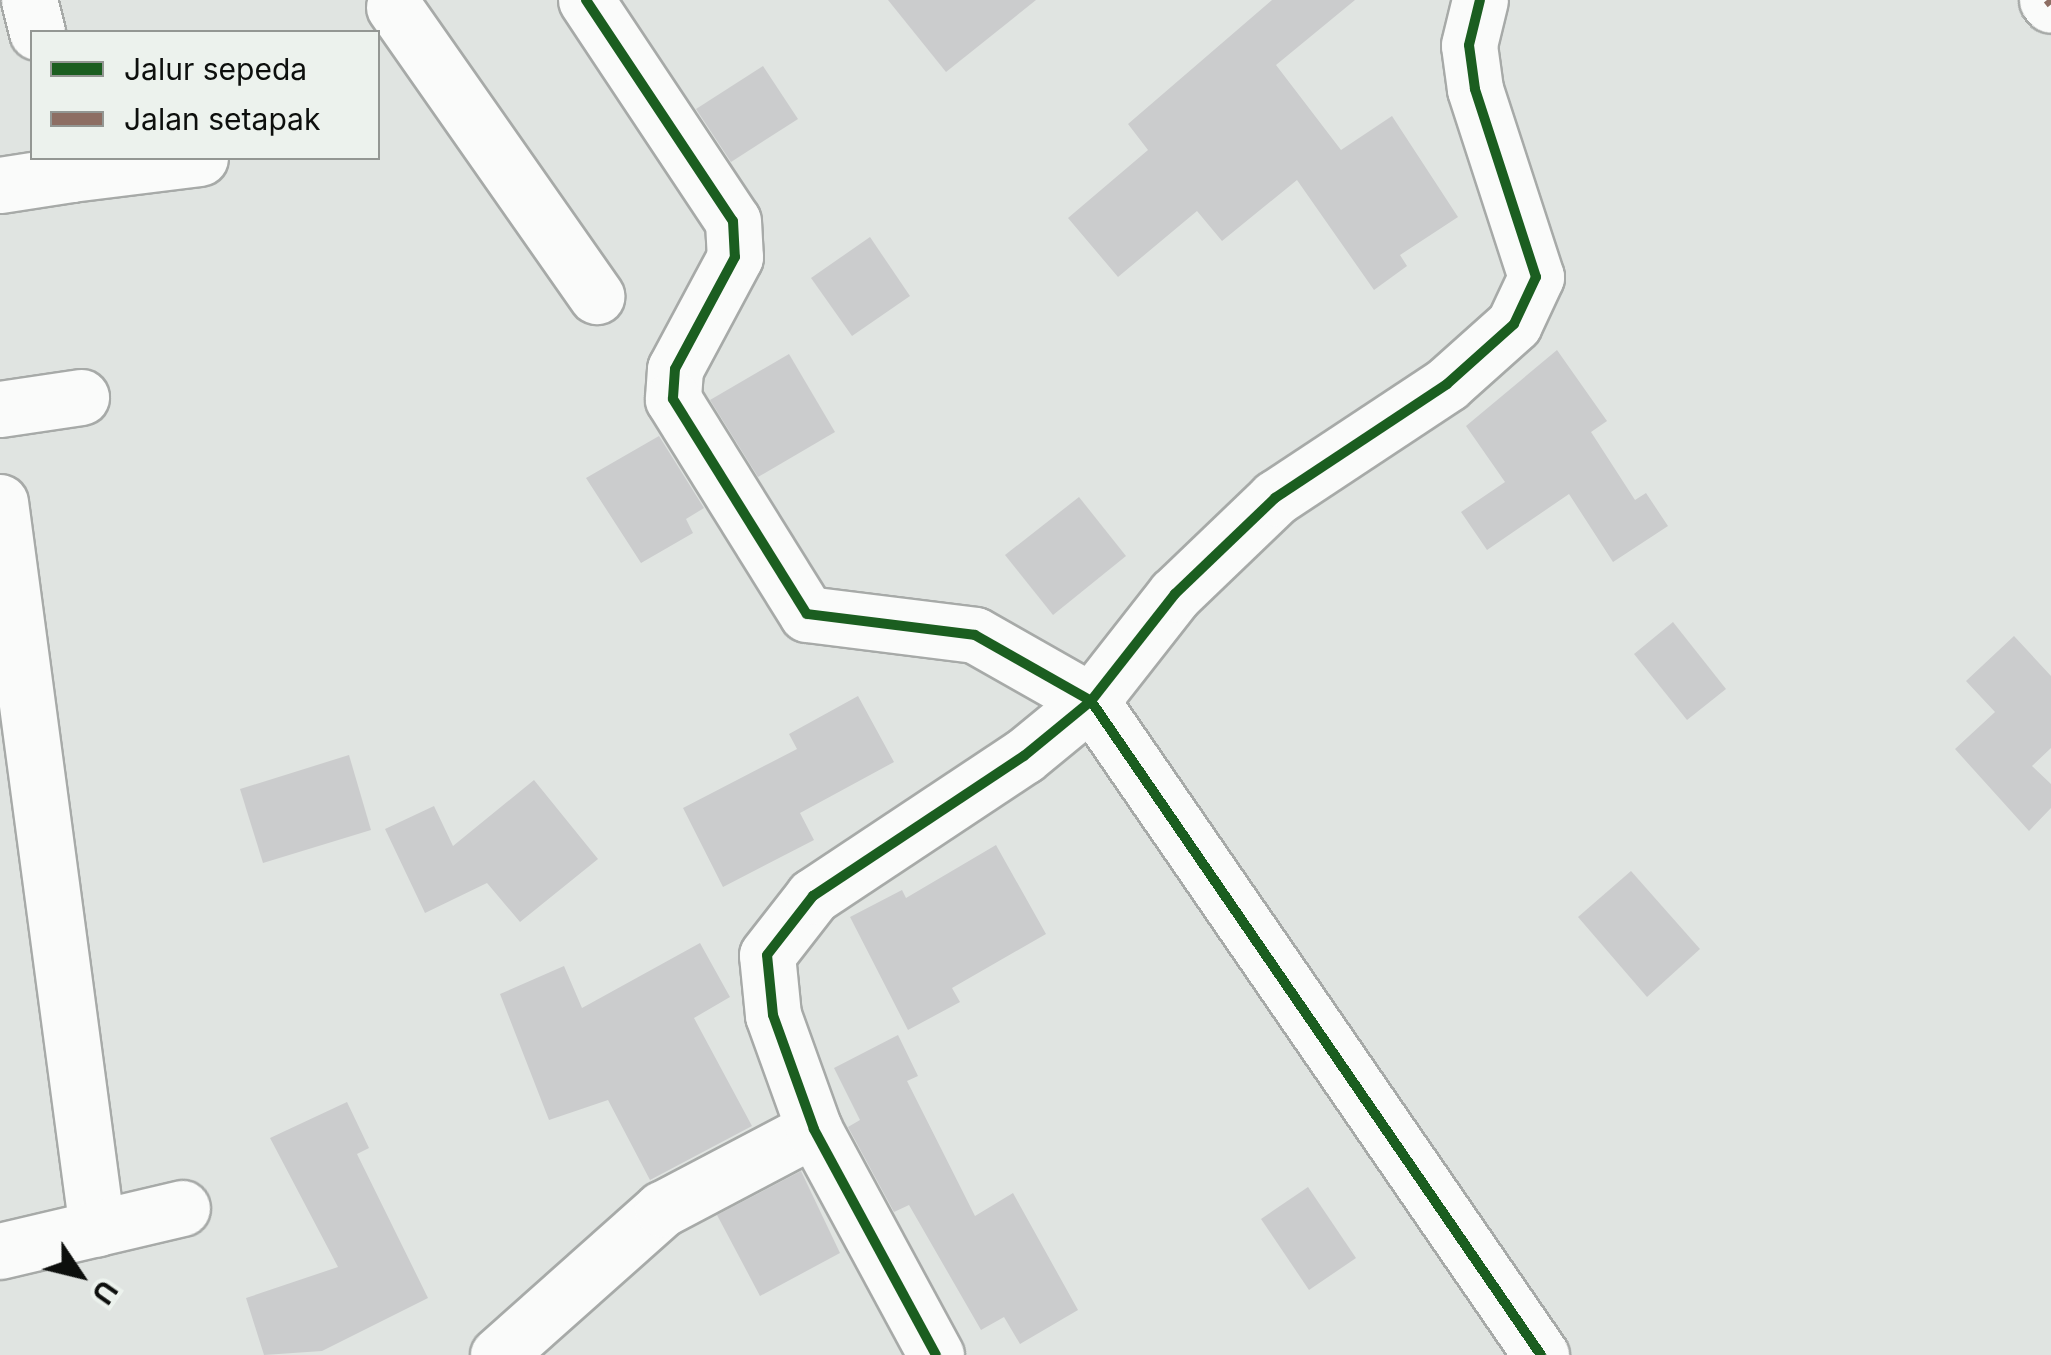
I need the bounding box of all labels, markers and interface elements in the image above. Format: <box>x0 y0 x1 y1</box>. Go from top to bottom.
legend <box>30 30 380 160</box>
text: Jalur sepeda <box>124 51 307 87</box>
text: Jalan setapak <box>124 101 320 137</box>
north arrow <box>30 1225 130 1325</box>
text: U <box>85 1274 124 1310</box>

